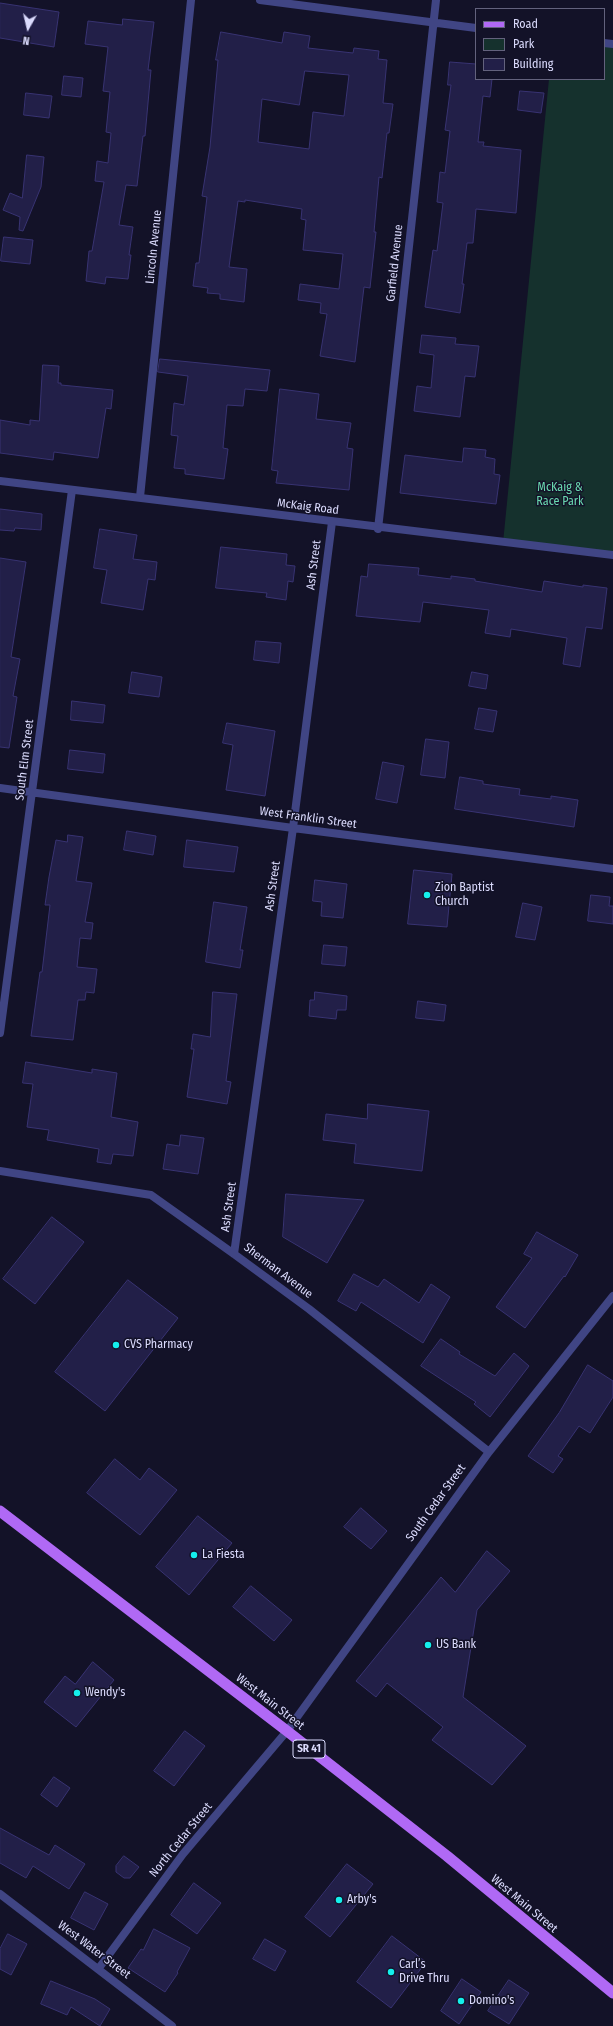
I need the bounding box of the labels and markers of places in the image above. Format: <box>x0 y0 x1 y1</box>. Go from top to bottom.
place label: Zion Baptist Church <box>435 881 494 909</box>
marker: Zion Baptist Church <box>422 890 432 900</box>
place label: CVS Pharmacy <box>124 1338 193 1352</box>
marker: CVS Pharmacy <box>111 1340 121 1350</box>
place label: La Fiesta <box>202 1548 245 1562</box>
marker: La Fiesta <box>189 1550 199 1560</box>
place label: US Bank <box>436 1638 476 1652</box>
marker: US Bank <box>423 1640 433 1650</box>
place label: Wendy's <box>85 1686 125 1700</box>
marker: Wendy's <box>72 1688 82 1698</box>
place label: Arby's <box>347 1893 377 1907</box>
marker: Arby's <box>334 1895 344 1905</box>
place label: Carl’s Drive Thru <box>399 1958 450 1986</box>
marker: Carl’s Drive Thru <box>386 1967 396 1977</box>
place label: Domino's <box>469 1994 514 2008</box>
marker: Domino's <box>456 1996 466 2006</box>

